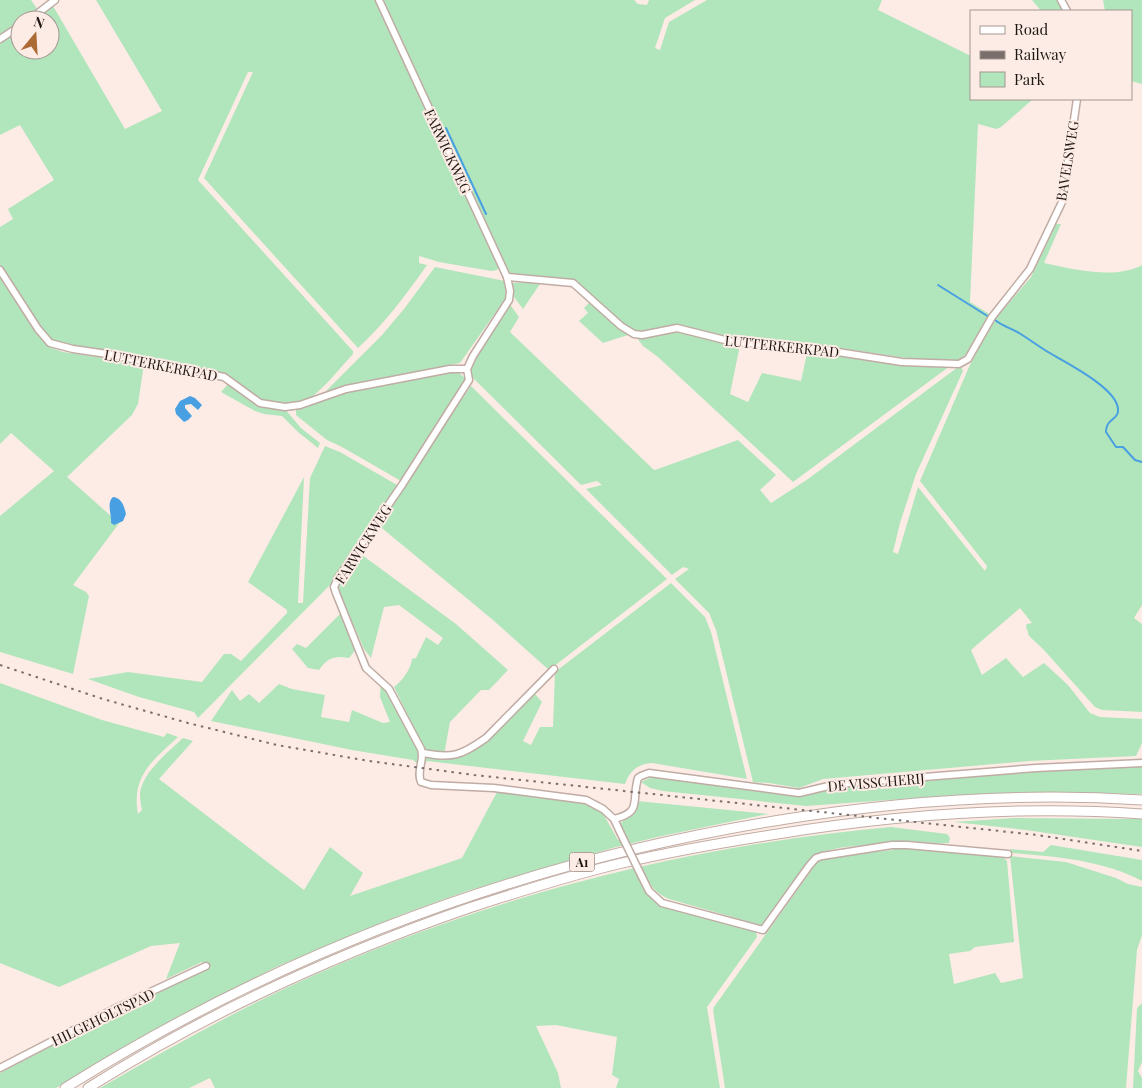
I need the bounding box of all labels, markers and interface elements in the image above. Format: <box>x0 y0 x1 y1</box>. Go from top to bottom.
north arrow <box>10 10 60 60</box>
legend <box>970 10 1132 100</box>
text: N <box>31 12 47 33</box>
text: Road <box>1014 19 1048 39</box>
text: Railway <box>1014 44 1067 64</box>
text: Park <box>1014 69 1046 89</box>
street label: FARWICKWEG <box>420 106 476 197</box>
street label: BAVELSWEG <box>1051 119 1083 202</box>
street label: LUTTERKERKPAD <box>724 331 840 361</box>
street label: LUTTERKERKPAD <box>103 345 219 385</box>
street label: FARWICKWEG <box>330 500 396 587</box>
street label: DE VISSCHERIJ <box>827 768 926 796</box>
road number: A1 <box>570 852 594 872</box>
street label: HILGEHOLTSPAD <box>48 984 158 1050</box>

